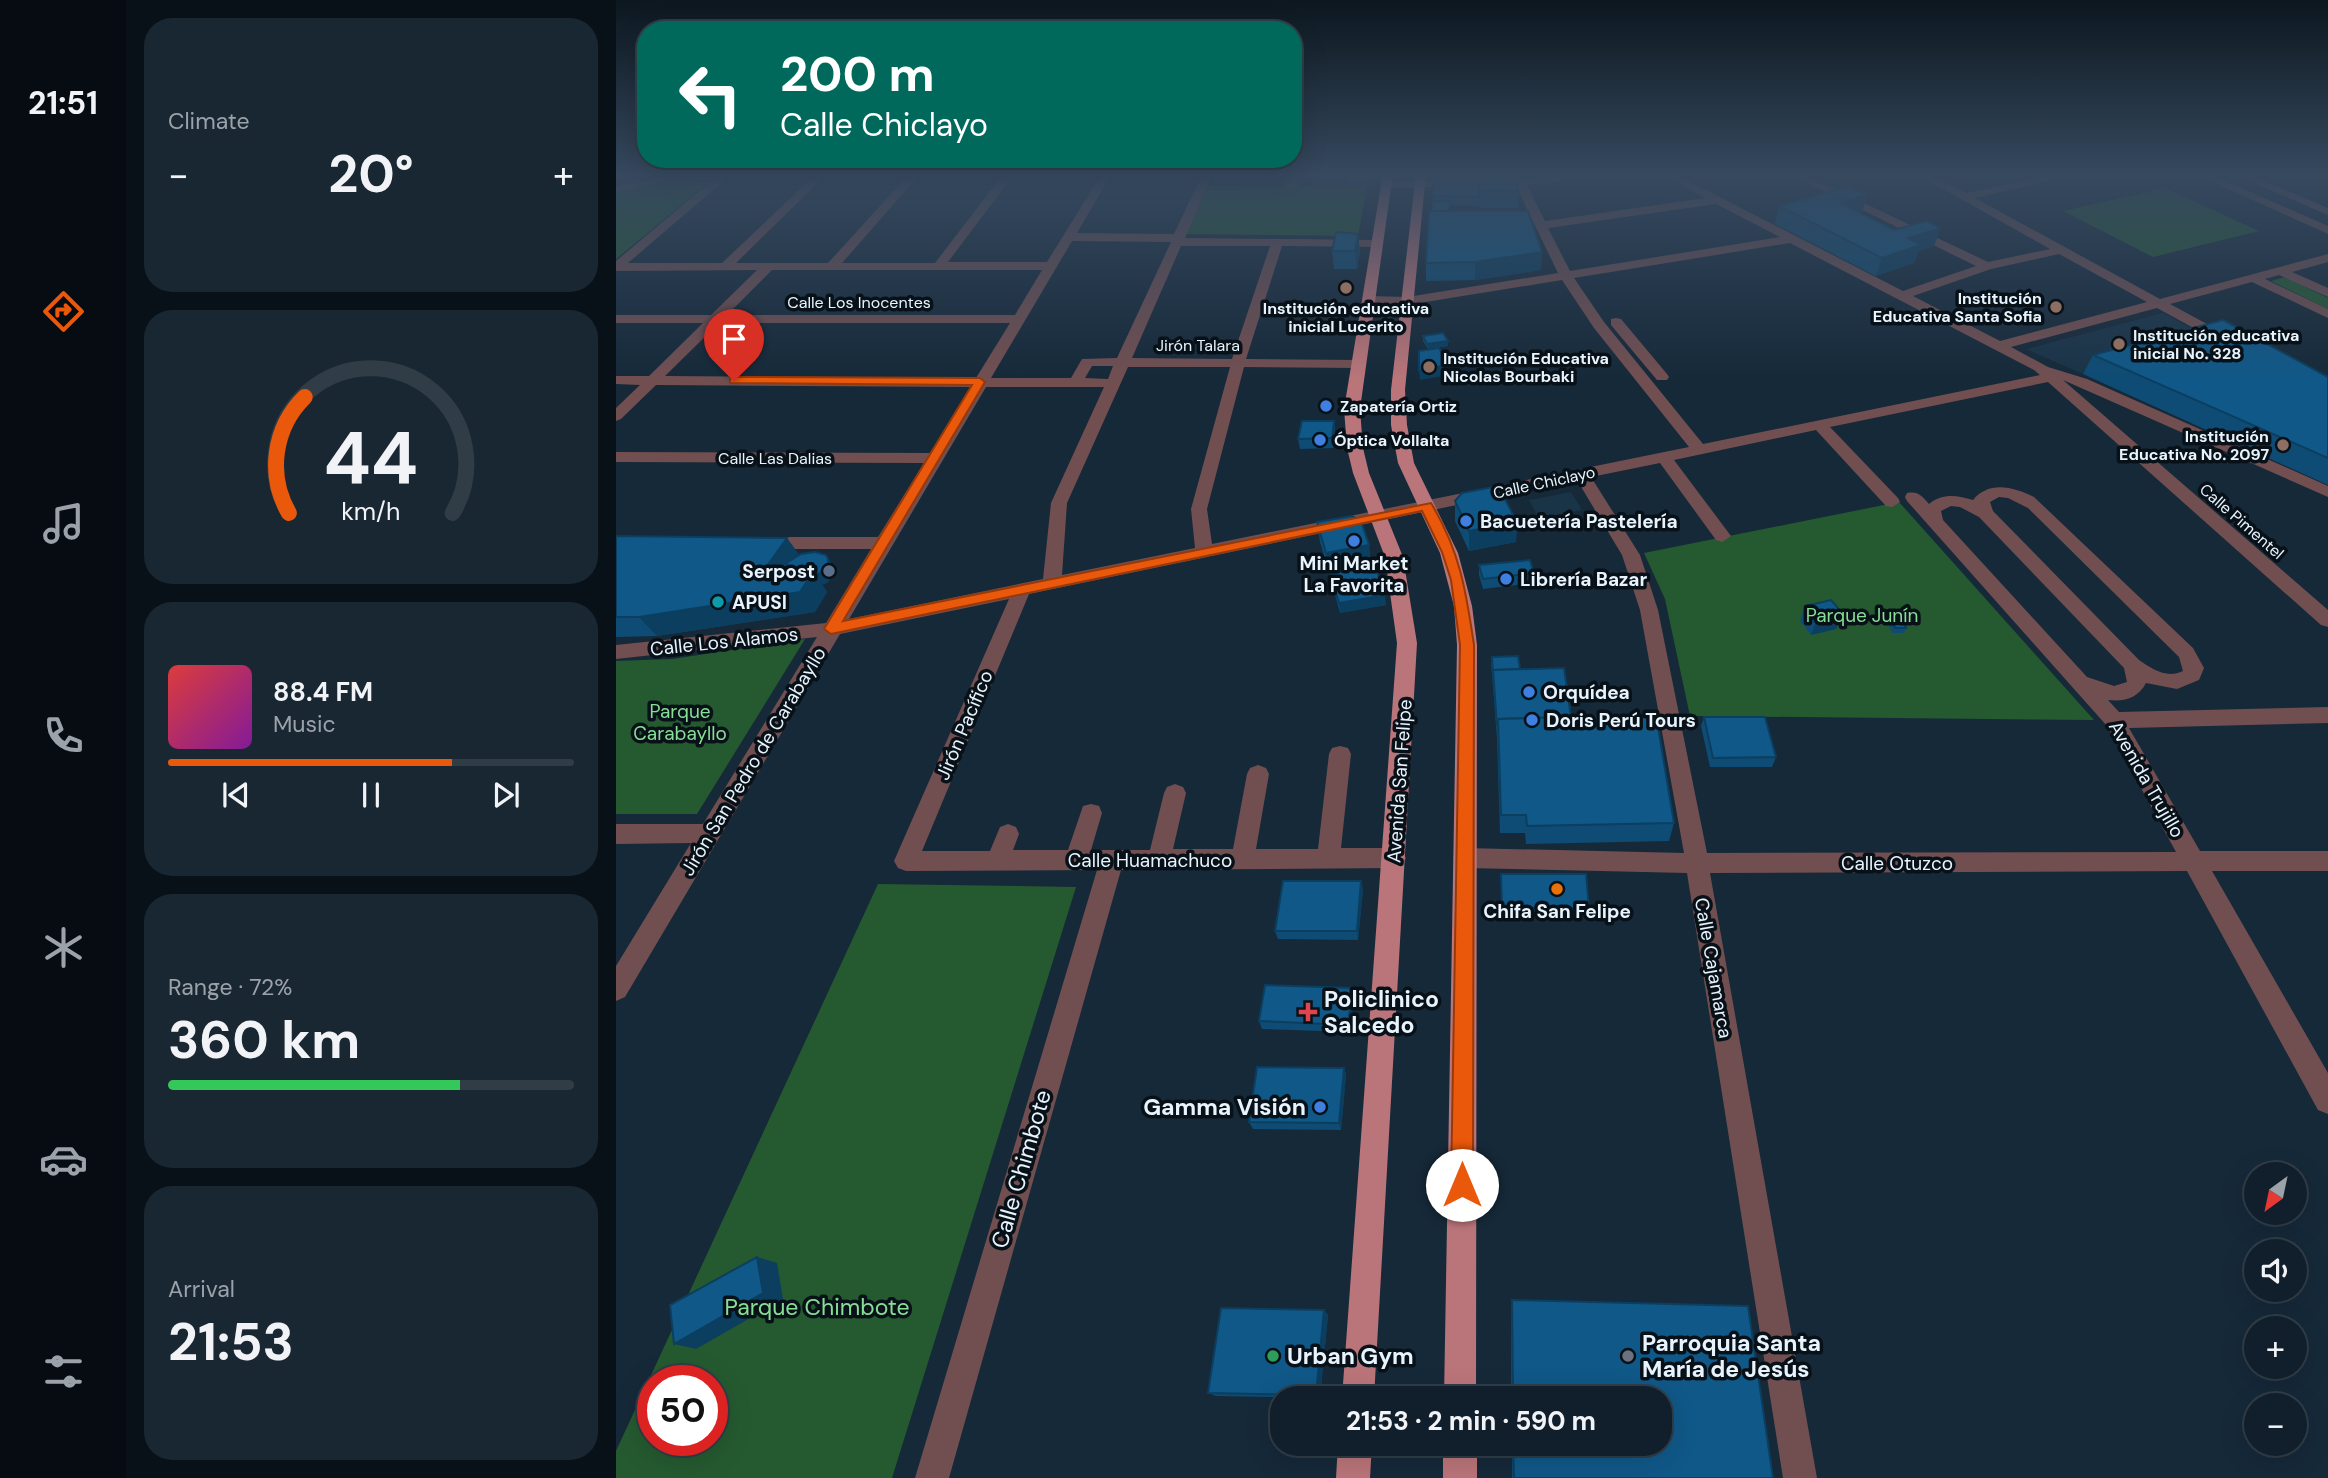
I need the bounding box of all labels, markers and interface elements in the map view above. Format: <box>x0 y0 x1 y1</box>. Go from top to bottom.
text: 200 m <box>780 42 935 106</box>
icon: left <box>665 49 756 140</box>
text: 21:51 <box>28 82 98 124</box>
text: Calle Chiclayo <box>780 104 988 146</box>
text: Climate <box>168 106 250 136</box>
text: 20° <box>328 140 414 208</box>
text: − <box>168 150 189 200</box>
text: + <box>553 150 574 200</box>
marker: Institución educativa inicial Lucerito <box>1338 280 1354 296</box>
icon: directions <box>39 287 88 336</box>
place label: Institución Educativa Santa Sofia <box>1873 288 2042 327</box>
street label: Calle Los Inocentes <box>787 292 931 313</box>
place label: Institución educativa inicial Lucerito <box>1263 298 1429 337</box>
marker: Institución Educativa Santa Sofia <box>2048 299 2064 315</box>
pin <box>704 309 764 381</box>
icon: arrive <box>715 320 753 358</box>
place label: Institución educativa inicial No. 328 <box>2133 325 2299 364</box>
street label: Jirón Talara <box>1156 335 1240 356</box>
marker: Institución educativa inicial No. 328 <box>2111 336 2127 352</box>
place label: Institución Educativa Nicolas Bourbaki <box>1443 348 1609 387</box>
marker: Institución Educativa Nicolas Bourbaki <box>1421 359 1437 375</box>
place label: Zapatería Ortiz <box>1340 396 1457 417</box>
marker: Zapatería Ortiz <box>1318 398 1334 414</box>
text: 44 <box>324 411 418 506</box>
place label: Institución Educativa No. 2097 <box>2119 426 2269 465</box>
place label: Óptica Vollalta <box>1334 430 1449 451</box>
marker: Óptica Vollalta <box>1312 432 1328 448</box>
marker: Institución Educativa No. 2097 <box>2275 437 2291 453</box>
street label: Calle Las Dalias <box>718 448 832 469</box>
street label: Calle Chiclayo <box>1491 461 1597 504</box>
street label: Calle Pimentel <box>2195 479 2288 564</box>
text: km/h <box>341 495 401 528</box>
icon: music <box>39 499 88 548</box>
place label: Bacuetería Pastelería <box>1480 509 1678 534</box>
marker: Bacuetería Pastelería <box>1458 513 1474 529</box>
marker: Mini Market La Favorita <box>1346 533 1362 549</box>
place label: Mini Market La Favorita <box>1300 551 1408 598</box>
place label: Serpost <box>742 559 815 584</box>
marker: Serpost <box>821 563 837 579</box>
place label: Librería Bazar <box>1520 567 1647 592</box>
marker: Librería Bazar <box>1498 571 1514 587</box>
place label: APUSI <box>732 590 787 615</box>
marker: APUSI <box>710 594 726 610</box>
park label: Parque Junín <box>1806 603 1918 628</box>
street label: Calle Los Alamos <box>649 621 799 662</box>
street label: Jirón San Pedro de Carabayllo <box>675 642 832 880</box>
street label: Jirón Pacífico <box>930 667 999 784</box>
text: 88.4 FM <box>273 675 373 709</box>
place label: Orquídea <box>1543 680 1630 705</box>
marker: Orquídea <box>1521 684 1537 700</box>
street label: Avenida San Felipe <box>1381 698 1418 864</box>
park label: Parque Carabayllo <box>633 699 727 746</box>
place label: Doris Perú Tours <box>1546 708 1696 733</box>
text: Music <box>273 709 336 739</box>
icon: phone <box>39 711 88 760</box>
marker: Doris Perú Tours <box>1524 712 1540 728</box>
street label: Avenida Trujillo <box>2103 716 2190 842</box>
icon: previous <box>217 776 255 814</box>
icon: pause <box>352 776 390 814</box>
icon: next <box>487 776 525 814</box>
street label: Calle Huamachuco <box>1068 848 1232 873</box>
street label: Calle Otuzco <box>1841 851 1953 876</box>
marker: Chifa San Felipe <box>1549 881 1565 897</box>
street label: Calle Cajamarca <box>1689 896 1738 1040</box>
place label: Chifa San Felipe <box>1483 899 1631 924</box>
icon: climate <box>39 923 88 972</box>
text: Range · 72% <box>168 972 292 1002</box>
place label: Policlinico Salcedo <box>1324 984 1439 1040</box>
marker: Policlinico Salcedo <box>1298 1002 1318 1022</box>
text: 360 km <box>168 1006 360 1074</box>
street label: Calle Chimbote <box>984 1086 1058 1252</box>
place label: Gamma Visión <box>1143 1092 1306 1122</box>
marker: Gamma Visión <box>1312 1099 1328 1115</box>
icon: car <box>39 1135 88 1184</box>
position arrow <box>1425 1148 1499 1222</box>
north arrow <box>2244 1162 2306 1225</box>
map controls <box>2244 1162 2307 1456</box>
button: sound <box>2244 1239 2307 1302</box>
text: Arrival <box>168 1274 235 1304</box>
park label: Parque Chimbote <box>724 1292 910 1322</box>
text: 21:53 <box>168 1308 294 1376</box>
button: + <box>2244 1316 2307 1379</box>
place label: Parroquia Santa María de Jesús <box>1642 1328 1821 1384</box>
place label: Urban Gym <box>1287 1341 1414 1371</box>
icon: filters <box>39 1347 88 1396</box>
marker: Urban Gym <box>1265 1348 1281 1364</box>
marker: Parroquia Santa María de Jesús <box>1620 1348 1636 1364</box>
speed limit sign: 50 <box>637 1365 728 1456</box>
button: − <box>2244 1393 2307 1456</box>
text: 21:53 · 2 min · 590 m <box>1346 1404 1596 1438</box>

